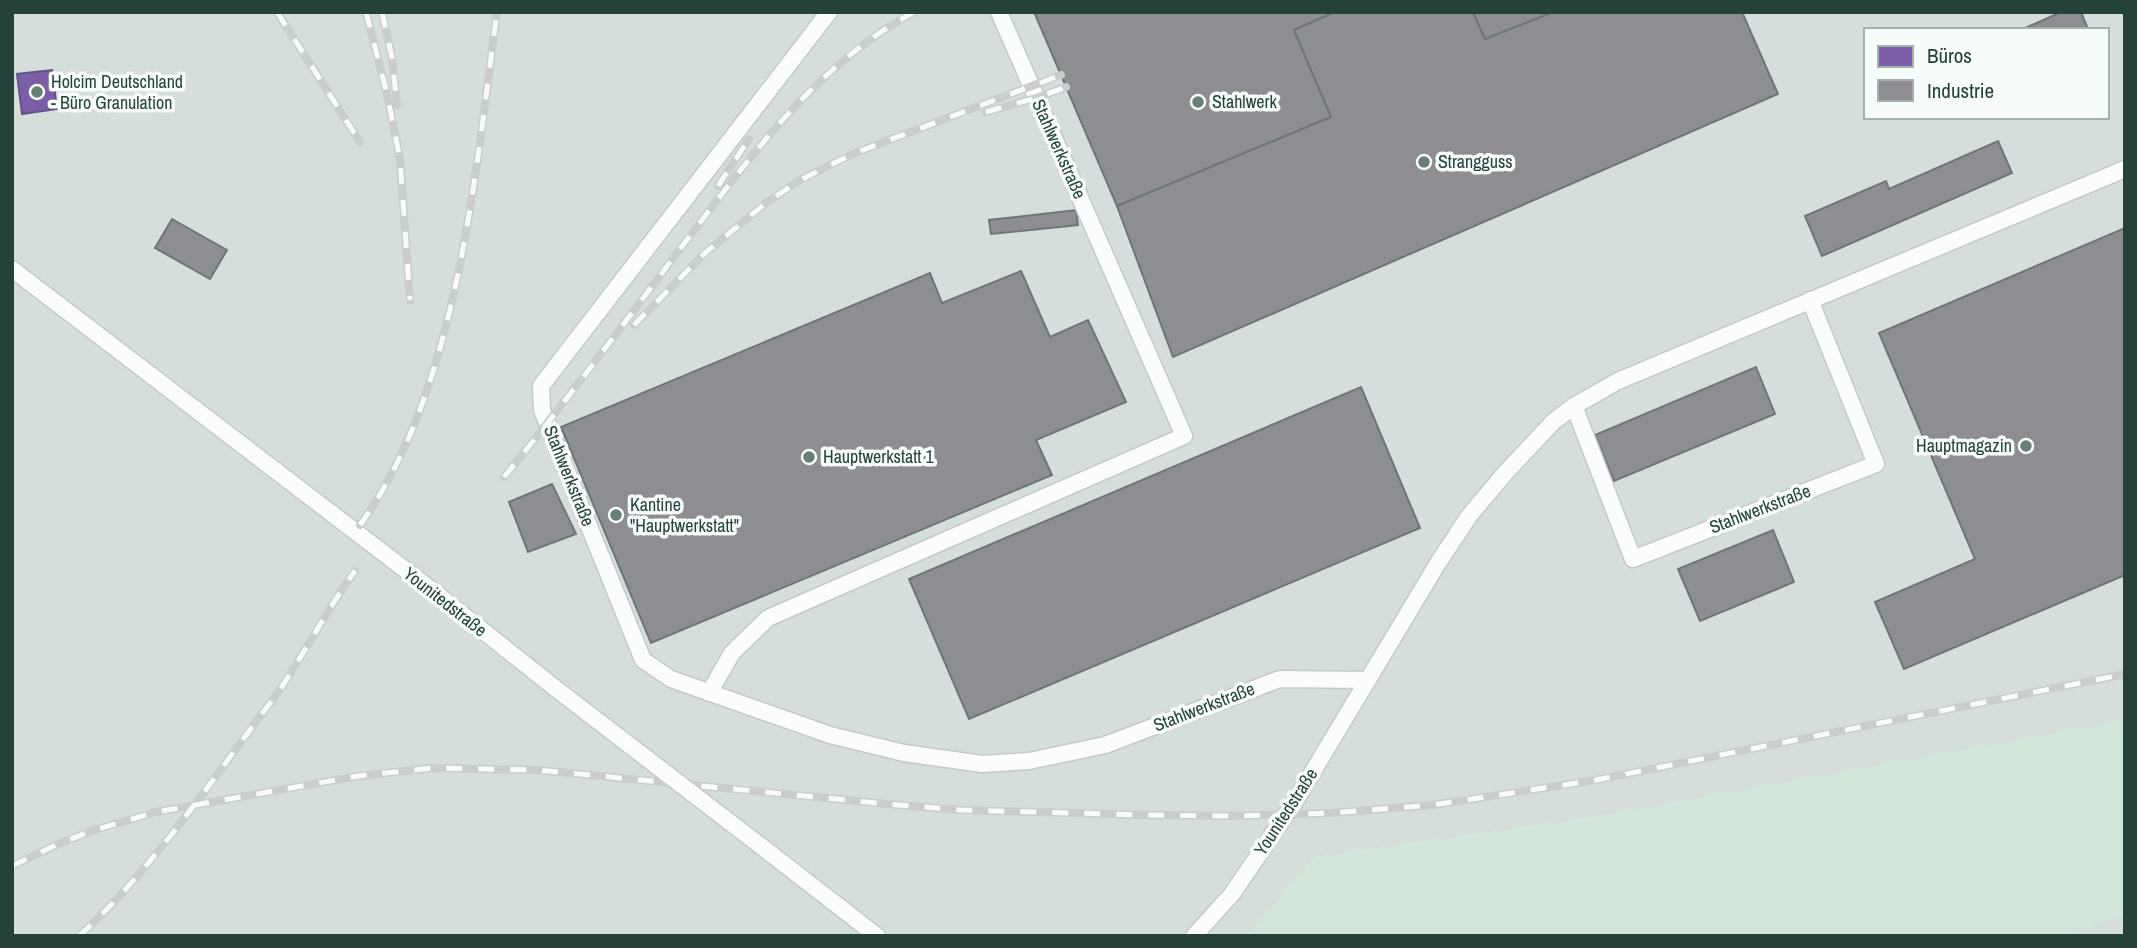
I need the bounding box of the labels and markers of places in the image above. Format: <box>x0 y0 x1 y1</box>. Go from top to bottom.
place label: Holcim Deutschland - Büro Granulation <box>51 69 183 115</box>
marker: Holcim Deutschland - Büro Granulation <box>29 84 45 100</box>
place label: Stahlwerk <box>1212 89 1277 114</box>
marker: Stahlwerk <box>1190 94 1206 110</box>
place label: Strangguss <box>1438 149 1513 174</box>
marker: Strangguss <box>1416 154 1432 170</box>
place label: Hauptmagazin <box>1916 433 2012 458</box>
marker: Hauptmagazin <box>2018 438 2034 454</box>
place label: Hauptwerkstatt 1 <box>823 444 935 469</box>
marker: Hauptwerkstatt 1 <box>801 449 817 465</box>
place label: Kantine "Hauptwerkstatt" <box>630 492 739 538</box>
marker: Kantine "Hauptwerkstatt" <box>608 507 624 523</box>

